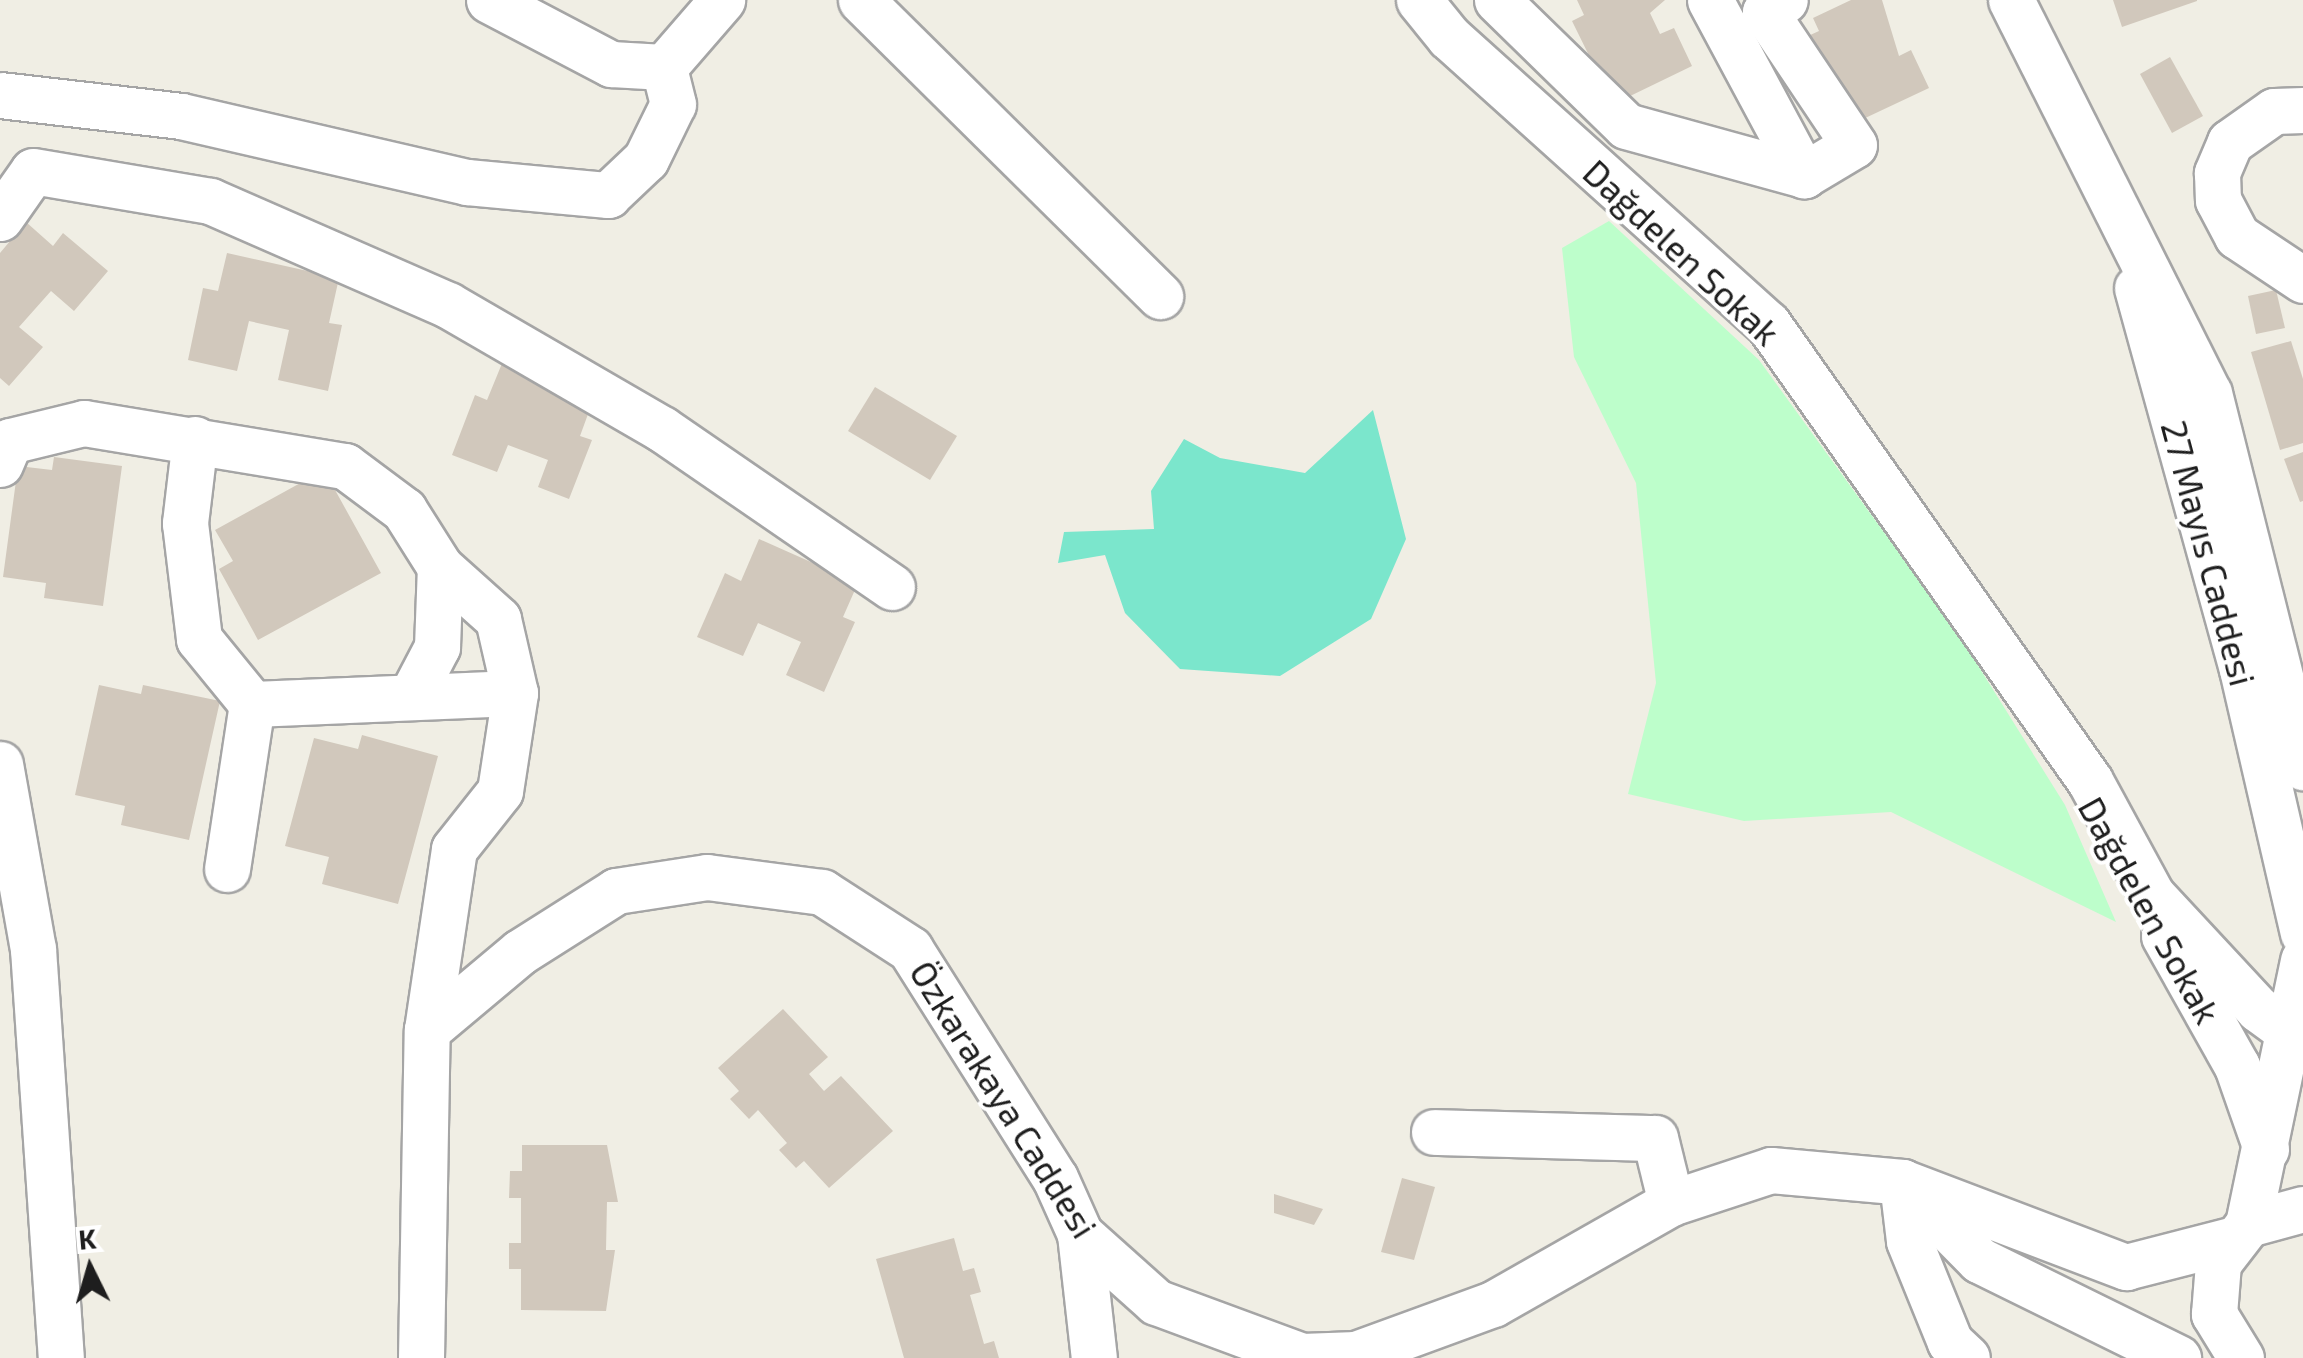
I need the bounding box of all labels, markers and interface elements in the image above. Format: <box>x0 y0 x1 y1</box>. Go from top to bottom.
street label: Dağdelen Sokak <box>1575 151 1789 353</box>
street label: 27 Mayıs Caddesi <box>2153 416 2265 690</box>
street label: Dağdelen Sokak <box>2070 789 2230 1031</box>
street label: Özkarakaya Caddesi <box>902 953 1106 1245</box>
north arrow <box>40 1218 140 1318</box>
text: K <box>77 1220 98 1256</box>

